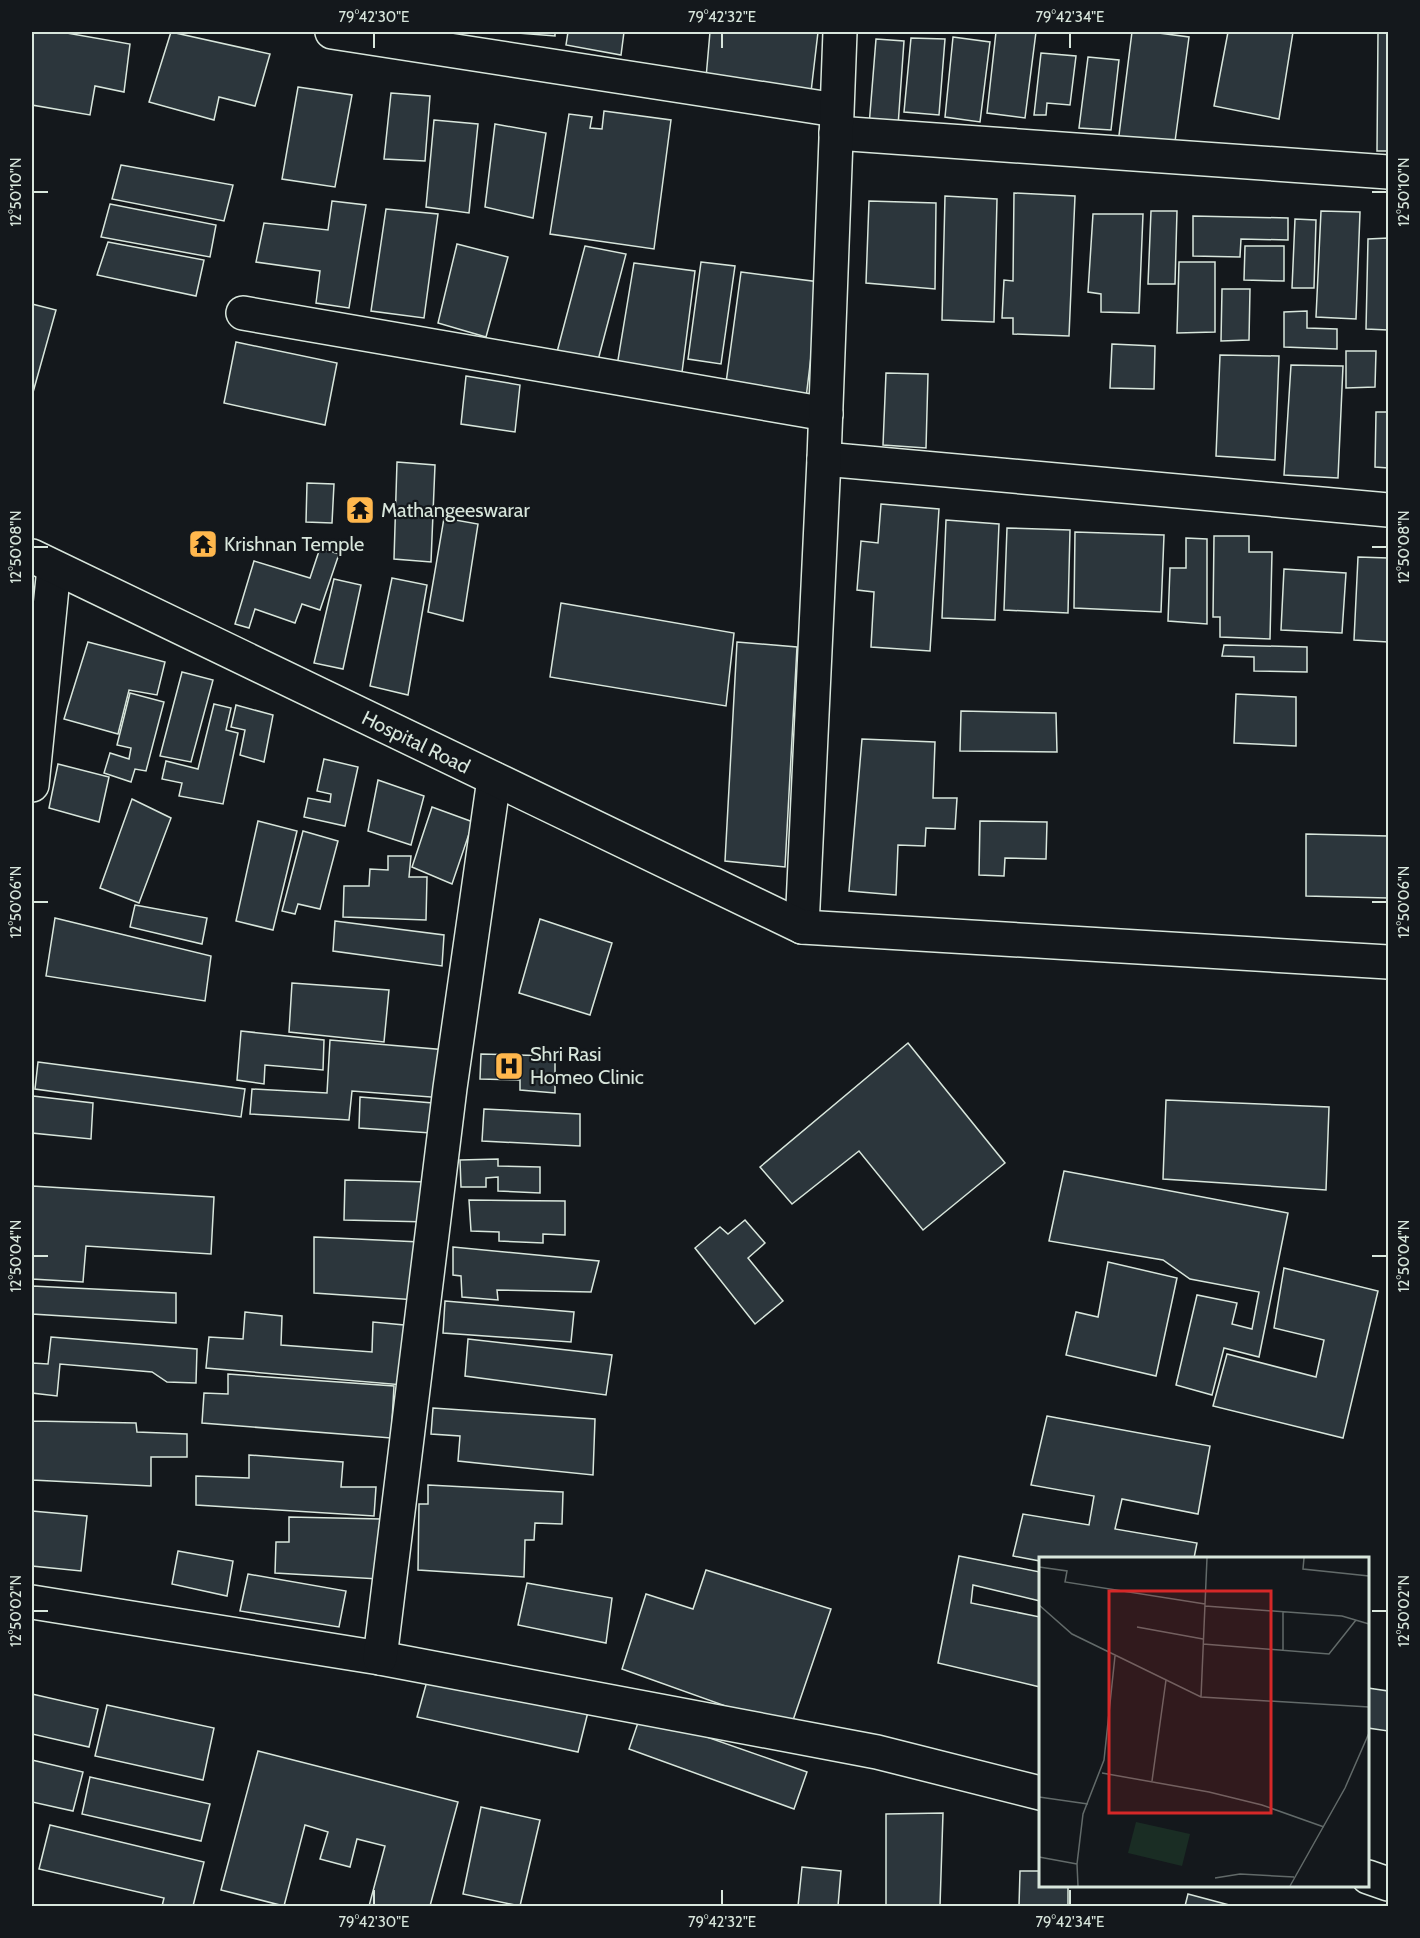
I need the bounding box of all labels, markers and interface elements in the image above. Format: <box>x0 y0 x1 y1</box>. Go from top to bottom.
text: 79°42'30"E <box>339 8 409 26</box>
text: 79°42'32"E <box>688 8 756 26</box>
text: 79°42'34"E <box>1036 8 1104 26</box>
text: 12°50'10"N <box>7 157 25 227</box>
text: 12°50'10"N <box>1395 157 1413 227</box>
temple icon: Mathangeeswarar <box>344 494 376 526</box>
place label: Mathangeeswarar <box>381 498 530 522</box>
text: 12°50'08"N <box>7 510 25 584</box>
text: 12°50'08"N <box>1395 510 1413 584</box>
temple icon: Krishnan Temple <box>187 528 219 560</box>
place label: Krishnan Temple <box>224 532 364 556</box>
street label: Hospital Road <box>358 705 474 779</box>
text: 12°50'06"N <box>7 866 25 938</box>
text: 12°50'06"N <box>1395 866 1413 938</box>
place label: Shri Rasi Homeo Clinic <box>530 1042 644 1089</box>
hospital icon: Shri Rasi Homeo Clinic <box>493 1050 525 1082</box>
text: 12°50'04"N <box>7 1220 25 1292</box>
text: 12°50'04"N <box>1395 1220 1413 1292</box>
inset map <box>1039 1557 1369 1887</box>
text: 12°50'02"N <box>7 1575 25 1647</box>
text: 12°50'02"N <box>1395 1575 1413 1647</box>
text: 79°42'30"E <box>339 1913 409 1931</box>
text: 79°42'32"E <box>688 1913 756 1931</box>
text: 79°42'34"E <box>1036 1913 1104 1931</box>

